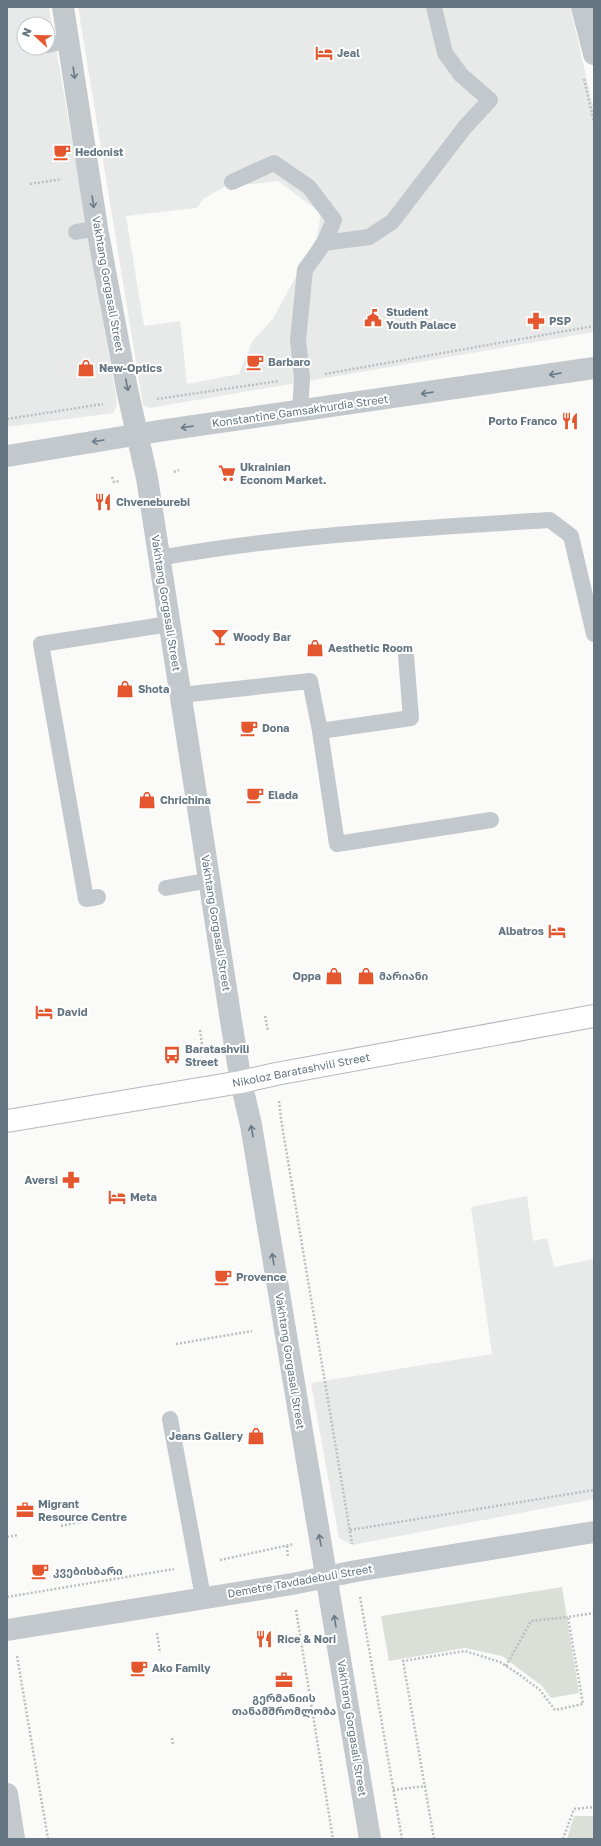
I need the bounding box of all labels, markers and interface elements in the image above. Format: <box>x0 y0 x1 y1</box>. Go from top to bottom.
north arrow <box>16 16 56 56</box>
text: N <box>19 26 34 38</box>
hotel icon: Jeal <box>314 43 334 63</box>
place label: Jeal <box>337 46 360 59</box>
one-way arrow <box>70 66 78 79</box>
cafe icon: Hedonist <box>52 142 72 162</box>
place label: Hedonist <box>75 145 124 158</box>
one-way arrow <box>89 195 97 208</box>
street label: Vakhtang Gorgasali Street <box>90 215 127 353</box>
place label: Student Youth Palace <box>386 305 457 331</box>
public building icon: Student Youth Palace <box>363 308 383 328</box>
pharmacy icon: PSP <box>526 311 546 331</box>
place label: PSP <box>549 314 572 327</box>
cafe icon: Barbaro <box>245 352 265 372</box>
place label: Barbaro <box>268 355 311 368</box>
shop icon: New-Optics <box>76 358 96 378</box>
place label: New-Optics <box>99 361 162 374</box>
one-way arrow <box>549 370 562 378</box>
one-way arrow <box>123 378 131 391</box>
one-way arrow <box>421 389 434 397</box>
street label: Konstantine Gamsakhurdia Street <box>211 392 389 429</box>
restaurant icon: Porto Franco <box>560 411 580 431</box>
place label: Porto Franco <box>488 414 557 427</box>
one-way arrow <box>181 423 194 431</box>
one-way arrow <box>92 437 105 445</box>
place label: Ukrainian Econom Market. <box>240 460 327 486</box>
supermarket icon: Ukrainian Econom Market. <box>217 463 237 483</box>
restaurant icon: Chveneburebi <box>93 492 113 512</box>
place label: Chveneburebi <box>116 495 190 508</box>
street label: Vakhtang Gorgasali Street <box>149 534 184 672</box>
bar icon: Woody Bar <box>210 627 230 647</box>
place label: Woody Bar <box>233 630 292 643</box>
shop icon: Aesthetic Room <box>305 638 325 658</box>
place label: Aesthetic Room <box>328 641 413 654</box>
shop icon: Shota <box>115 679 135 699</box>
place label: Shota <box>138 682 169 695</box>
cafe icon: Dona <box>239 718 259 738</box>
place label: Dona <box>262 721 290 734</box>
cafe icon: Elada <box>245 785 265 805</box>
place label: Elada <box>268 788 298 801</box>
shop icon: Chrichina <box>137 790 157 810</box>
place label: Chrichina <box>160 793 211 806</box>
street label: Vakhtang Gorgasali Street <box>199 854 234 992</box>
hotel icon: Albatros <box>547 921 567 941</box>
place label: Albatros <box>498 924 544 937</box>
shop icon: Oppa <box>324 966 344 986</box>
shop icon: მარიანი <box>356 966 376 986</box>
place label: Oppa <box>293 969 321 982</box>
place label: მარიანი <box>379 969 429 982</box>
hotel icon: David <box>34 1002 54 1022</box>
place label: David <box>57 1005 88 1018</box>
place label: Baratashvili Street <box>185 1042 249 1068</box>
bus stop icon: Baratashvili Street <box>162 1045 182 1065</box>
street label: Nikoloz Baratashvili Street <box>231 1050 371 1089</box>
one-way arrow <box>248 1125 256 1138</box>
pharmacy icon: Aversi <box>61 1170 81 1190</box>
place label: Aversi <box>24 1173 58 1186</box>
hotel icon: Meta <box>107 1187 127 1207</box>
place label: Meta <box>130 1190 157 1203</box>
one-way arrow <box>269 1253 277 1266</box>
cafe icon: Provence <box>213 1267 233 1287</box>
place label: Provence <box>236 1270 287 1283</box>
street label: Vakhtang Gorgasali Street <box>273 1292 308 1430</box>
shop icon: Jeans Gallery <box>246 1426 266 1446</box>
place label: Jeans Gallery <box>169 1429 243 1442</box>
place label: Migrant Resource Centre <box>38 1497 127 1523</box>
office icon: Migrant Resource Centre <box>15 1500 35 1520</box>
one-way arrow <box>315 1533 323 1546</box>
cafe icon: კვებისბარი <box>30 1561 50 1581</box>
street label: Demetre Tavdadebuli Street <box>226 1561 373 1600</box>
place label: კვებისბარი <box>53 1564 123 1578</box>
one-way arrow <box>330 1615 338 1628</box>
restaurant icon: Rice & Nori <box>254 1629 274 1649</box>
place label: Rice & Nori <box>277 1632 336 1645</box>
cafe icon: Ako Family <box>129 1658 149 1678</box>
street label: Vakhtang Gorgasali Street <box>335 1659 370 1797</box>
place label: Ako Family <box>152 1661 211 1674</box>
office icon: გერმანიის თანამშრომლობა <box>274 1670 294 1690</box>
place label: გერმანიის თანამშრომლობა <box>232 1691 336 1718</box>

